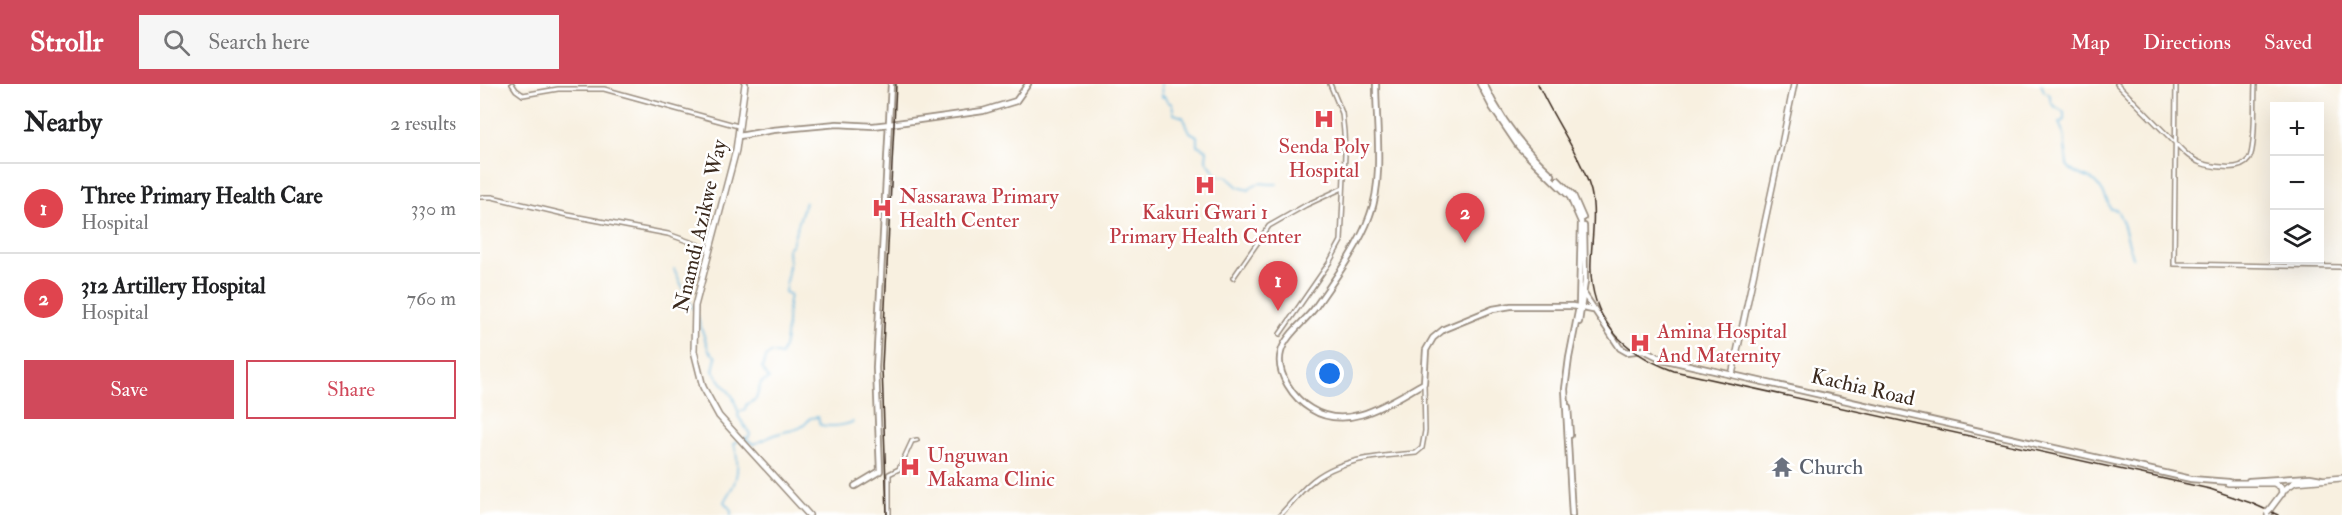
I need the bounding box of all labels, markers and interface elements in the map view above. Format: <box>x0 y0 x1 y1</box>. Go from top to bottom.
search box <box>139 15 559 69</box>
text: Strollr <box>30 25 103 60</box>
icon: search <box>160 26 193 59</box>
text: Search here <box>208 28 310 56</box>
text: Map <box>2070 29 2110 56</box>
text: Directions <box>2143 29 2231 56</box>
text: Saved <box>2264 29 2312 56</box>
map controls <box>2270 102 2324 264</box>
button: + <box>2270 102 2324 156</box>
text: Nearby <box>24 107 102 139</box>
hospital icon: Senda Poly Hospital <box>1312 107 1336 131</box>
text: 2 results <box>390 111 456 136</box>
place label: Senda Poly Hospital <box>1279 133 1370 184</box>
street label: Nnamdi Azikwe Way <box>667 136 734 315</box>
button: − <box>2270 156 2324 210</box>
hospital icon: Kakuri Gwari 1 Primary Health Center <box>1193 173 1217 197</box>
text: Three Primary Health Care <box>81 182 323 210</box>
place label: Nassarawa Primary Health Center <box>899 183 1059 234</box>
pin: 2 <box>1446 194 1484 243</box>
text: 1 <box>40 196 47 221</box>
text: 330 m <box>411 196 456 221</box>
hospital icon: Nassarawa Primary Health Center <box>870 196 894 220</box>
place label: Kakuri Gwari 1 Primary Health Center <box>1109 199 1301 250</box>
text: Hospital <box>81 210 149 235</box>
button: layers <box>2270 210 2324 264</box>
pin: 1 <box>1258 262 1298 311</box>
text: 312 Artillery Hospital <box>81 272 266 300</box>
text: 2 <box>38 286 49 311</box>
text: 760 m <box>407 286 456 311</box>
text: Hospital <box>81 300 149 325</box>
place label: Amina Hospital And Maternity <box>1656 318 1788 369</box>
hospital icon: Amina Hospital And Maternity <box>1628 331 1652 355</box>
your location <box>1315 359 1344 388</box>
button: Save <box>24 360 234 419</box>
button: Share <box>246 360 456 419</box>
street label: Kachia Road <box>1809 362 1918 413</box>
place label: Unguwan Makama Clinic <box>927 442 1055 493</box>
place label: Church <box>1799 454 1863 481</box>
hospital icon: Unguwan Makama Clinic <box>898 455 922 479</box>
temple icon: Church <box>1770 455 1794 479</box>

